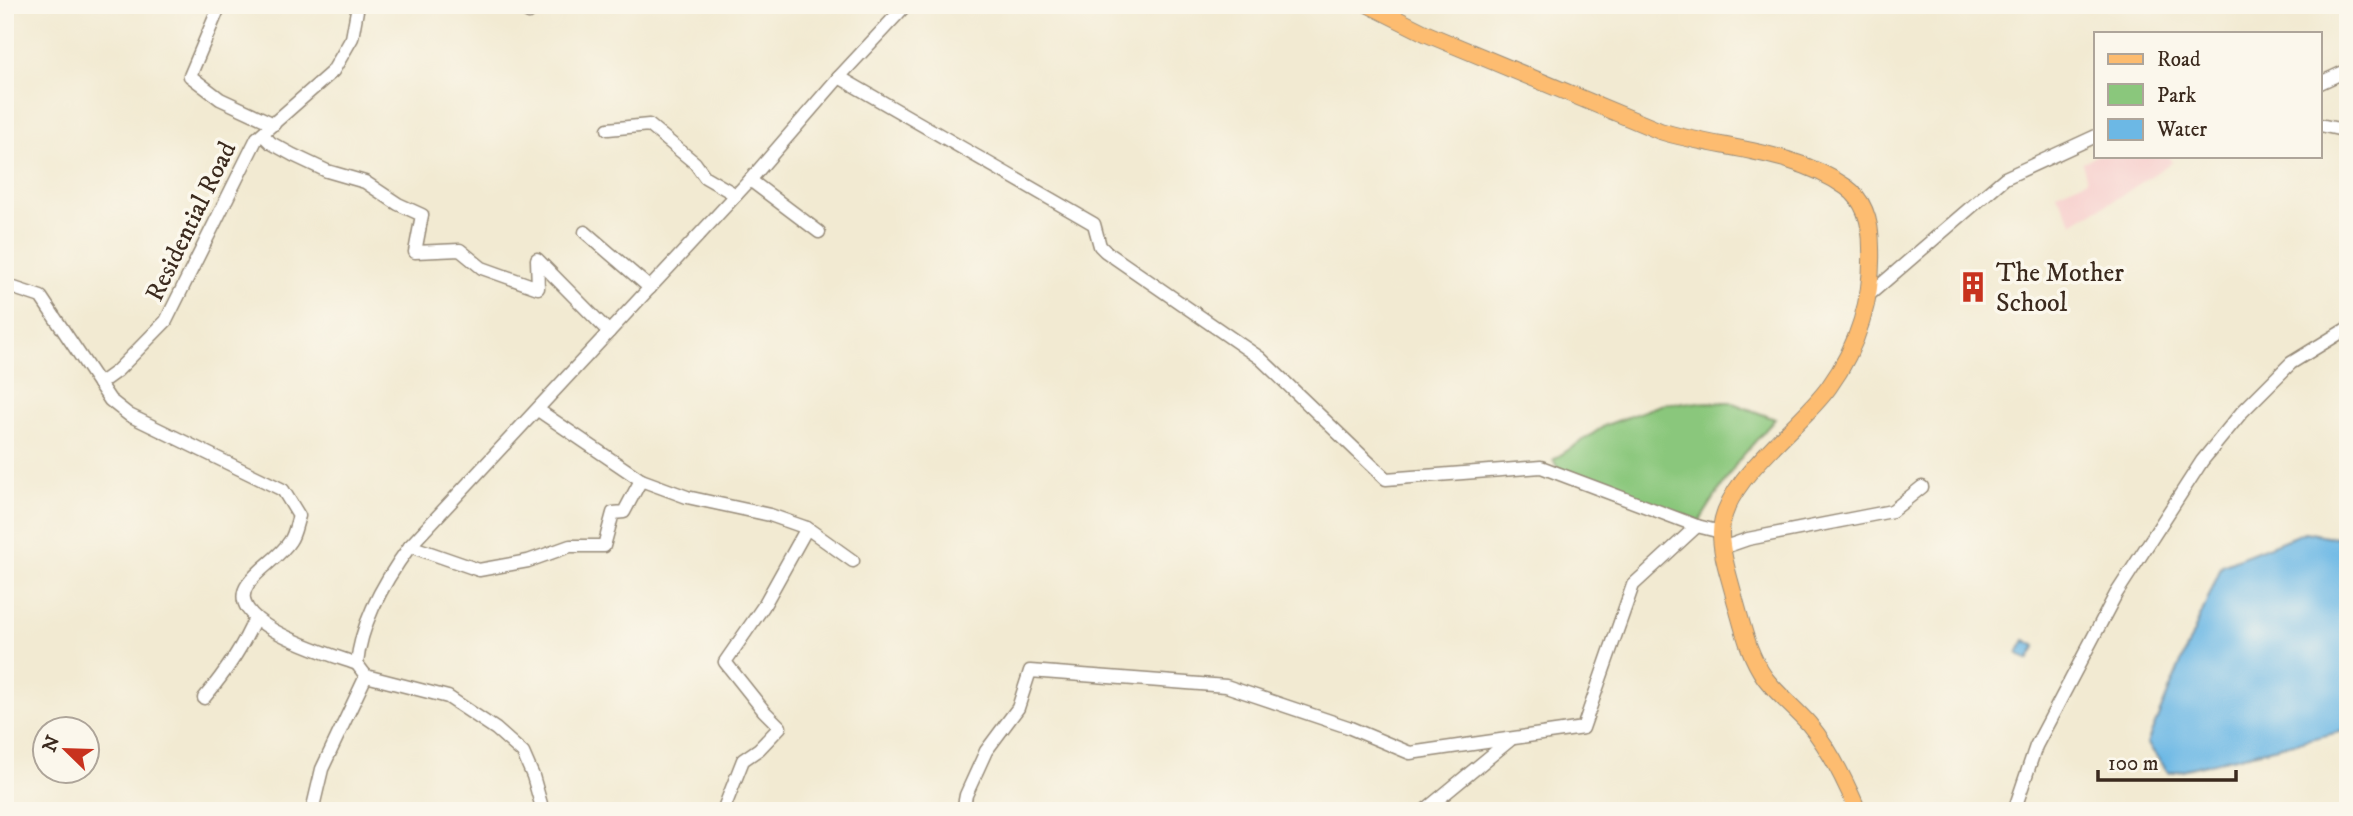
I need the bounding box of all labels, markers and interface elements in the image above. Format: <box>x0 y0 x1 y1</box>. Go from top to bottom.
legend <box>2094 32 2322 158</box>
text: Road <box>2157 47 2201 73</box>
text: Park <box>2157 83 2197 109</box>
text: Water <box>2156 117 2207 143</box>
street label: Residential Road <box>138 136 244 307</box>
place label: The Mother School <box>1996 257 2124 320</box>
building icon: The Mother School <box>1956 270 1990 304</box>
north arrow <box>32 714 102 784</box>
text: N <box>38 732 66 756</box>
scale bar <box>2098 739 2236 783</box>
text: 100 m <box>2108 751 2159 777</box>

